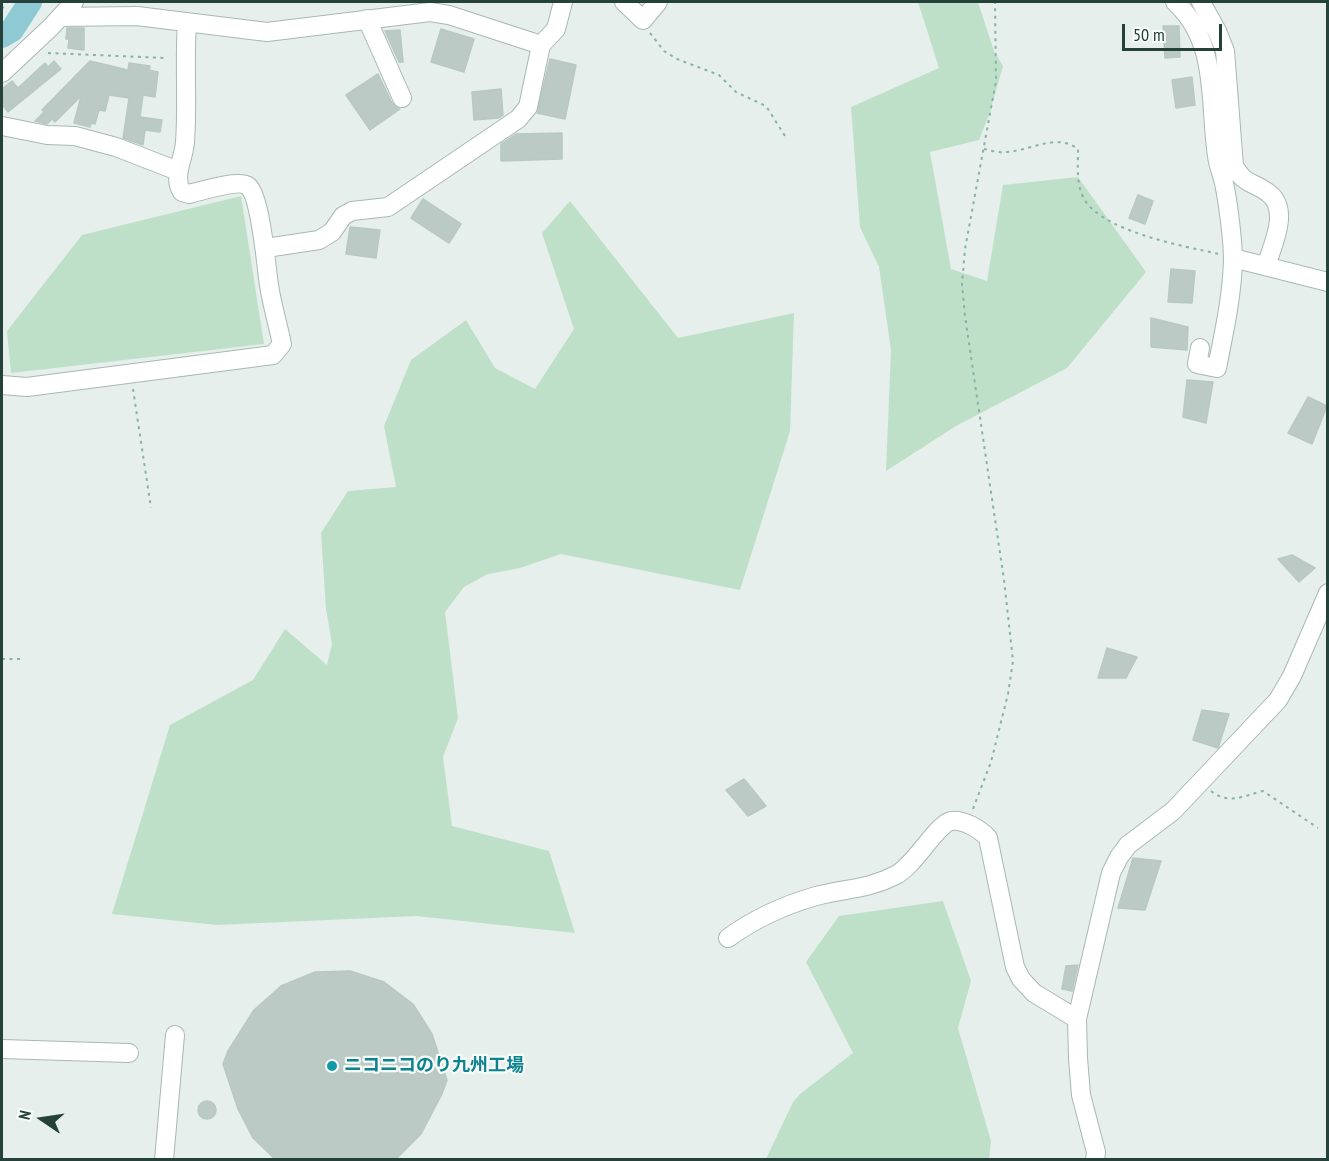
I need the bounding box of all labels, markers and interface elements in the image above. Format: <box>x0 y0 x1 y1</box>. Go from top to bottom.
scale bar <box>1125 12 1226 50</box>
text: 50 m <box>1133 23 1165 46</box>
place label: ニコニコのり九州工場 <box>344 1055 524 1077</box>
marker: ニコニコのり九州工場 <box>325 1059 339 1073</box>
north arrow <box>12 1089 72 1149</box>
text: N <box>14 1108 35 1121</box>

